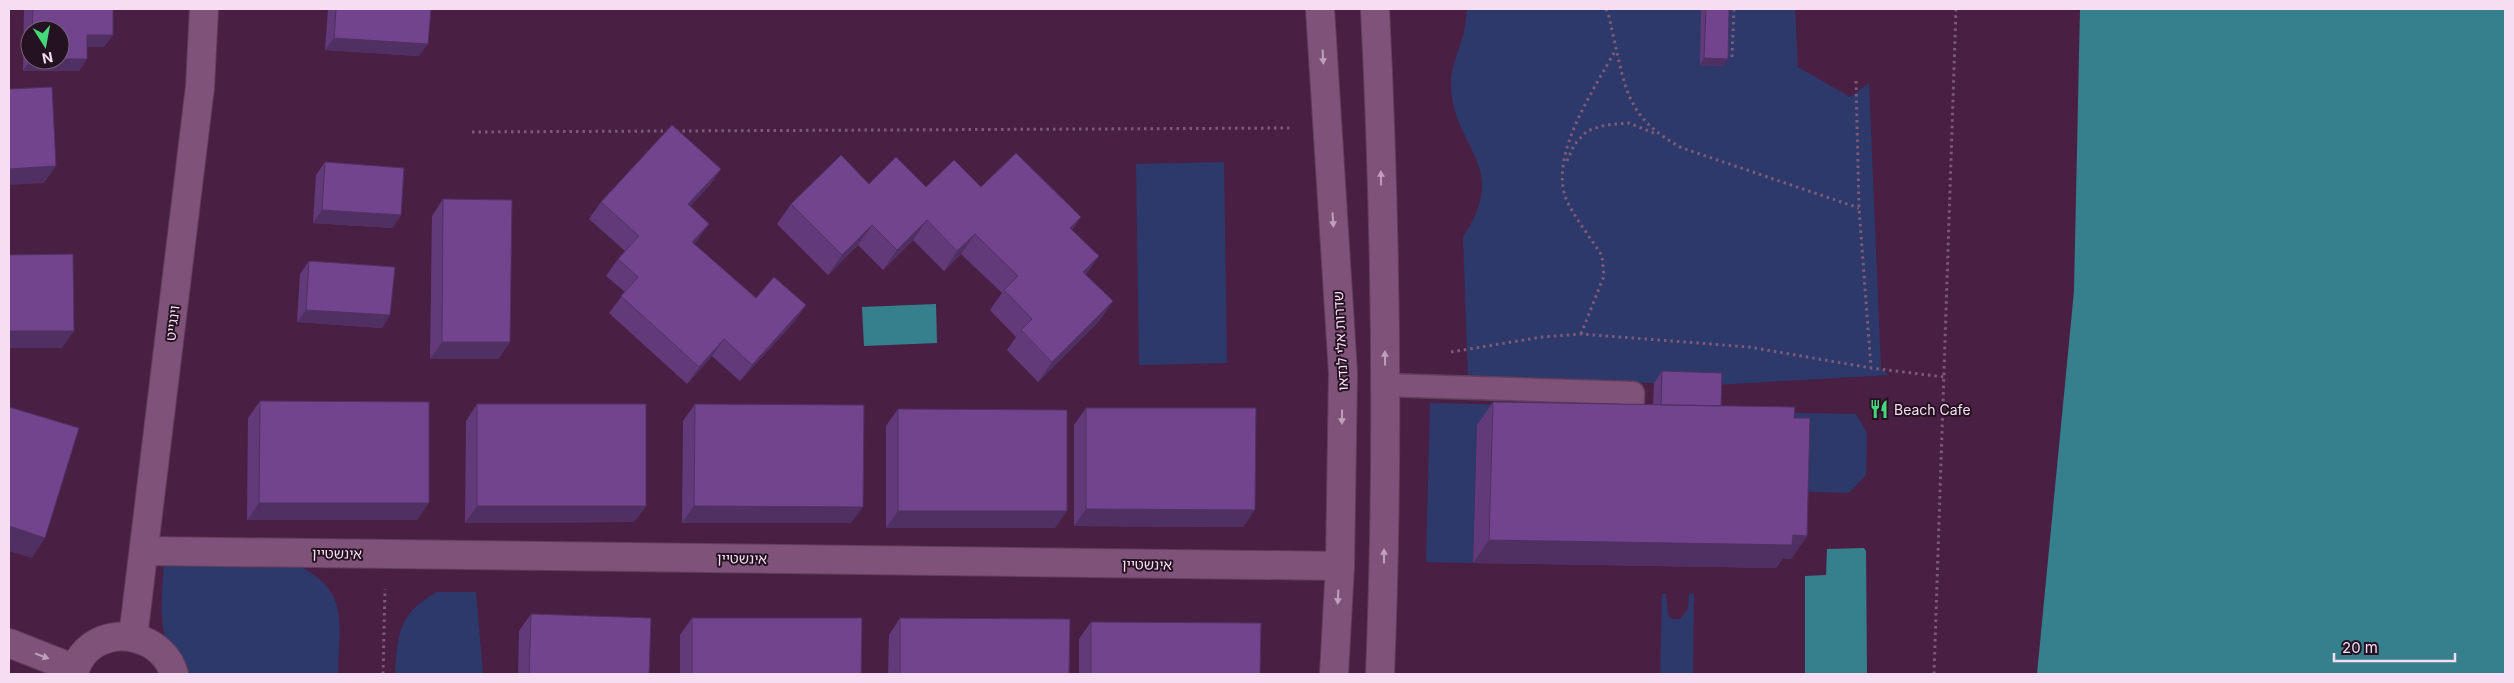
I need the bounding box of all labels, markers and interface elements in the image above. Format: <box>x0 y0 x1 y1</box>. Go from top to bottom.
north arrow <box>20 20 70 70</box>
text: N <box>41 49 54 68</box>
one-way arrow <box>1319 50 1327 66</box>
one-way arrow <box>1377 170 1385 186</box>
one-way arrow <box>1330 212 1338 228</box>
street label: שדרות אלי לנדאו <box>1329 291 1351 391</box>
street label: וינגייט <box>161 304 183 342</box>
one-way arrow <box>1380 350 1388 366</box>
restaurant icon: Beach Cafe <box>1868 398 1890 420</box>
place label: Beach Cafe <box>1894 401 1971 418</box>
one-way arrow <box>1338 409 1346 425</box>
street label: אינשטיין <box>312 544 362 562</box>
one-way arrow <box>1380 547 1388 563</box>
street label: אינשטיין <box>717 549 767 567</box>
street label: אינשטיין <box>1122 555 1172 573</box>
one-way arrow <box>1334 589 1342 605</box>
scale bar <box>2334 630 2455 662</box>
text: 20 m <box>2342 638 2378 657</box>
one-way arrow <box>35 652 50 660</box>

